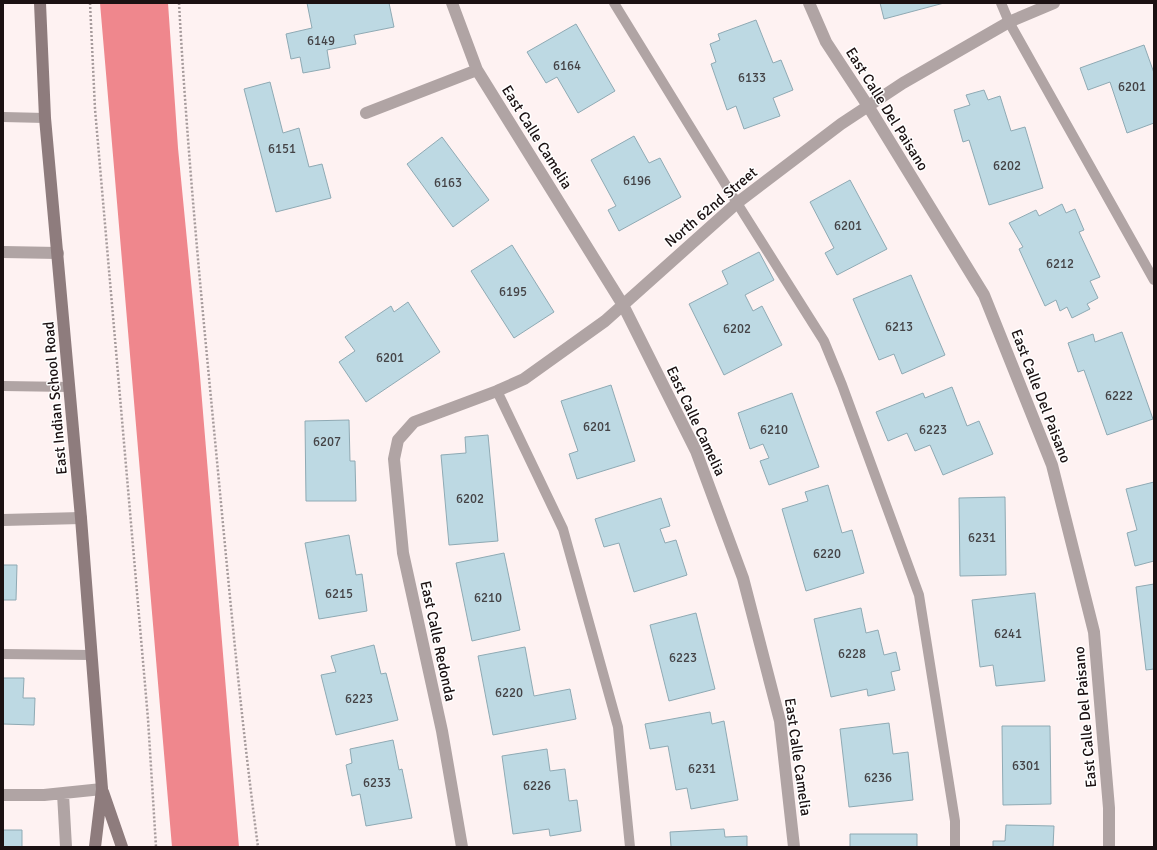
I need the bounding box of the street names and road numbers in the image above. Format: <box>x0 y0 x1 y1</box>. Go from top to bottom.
street label: East Calle Del Paisano <box>842 44 932 174</box>
street label: East Calle Camelia <box>498 82 576 192</box>
street label: North 62nd Street <box>661 163 761 251</box>
street label: East Indian School Road <box>39 321 71 475</box>
street label: East Calle Del Paisano <box>1007 327 1075 466</box>
street label: East Calle Camelia <box>663 363 729 479</box>
street label: East Calle Redonda <box>416 579 460 703</box>
street label: East Calle Del Paisano <box>1070 645 1100 788</box>
street label: East Calle Camelia <box>781 697 815 817</box>

